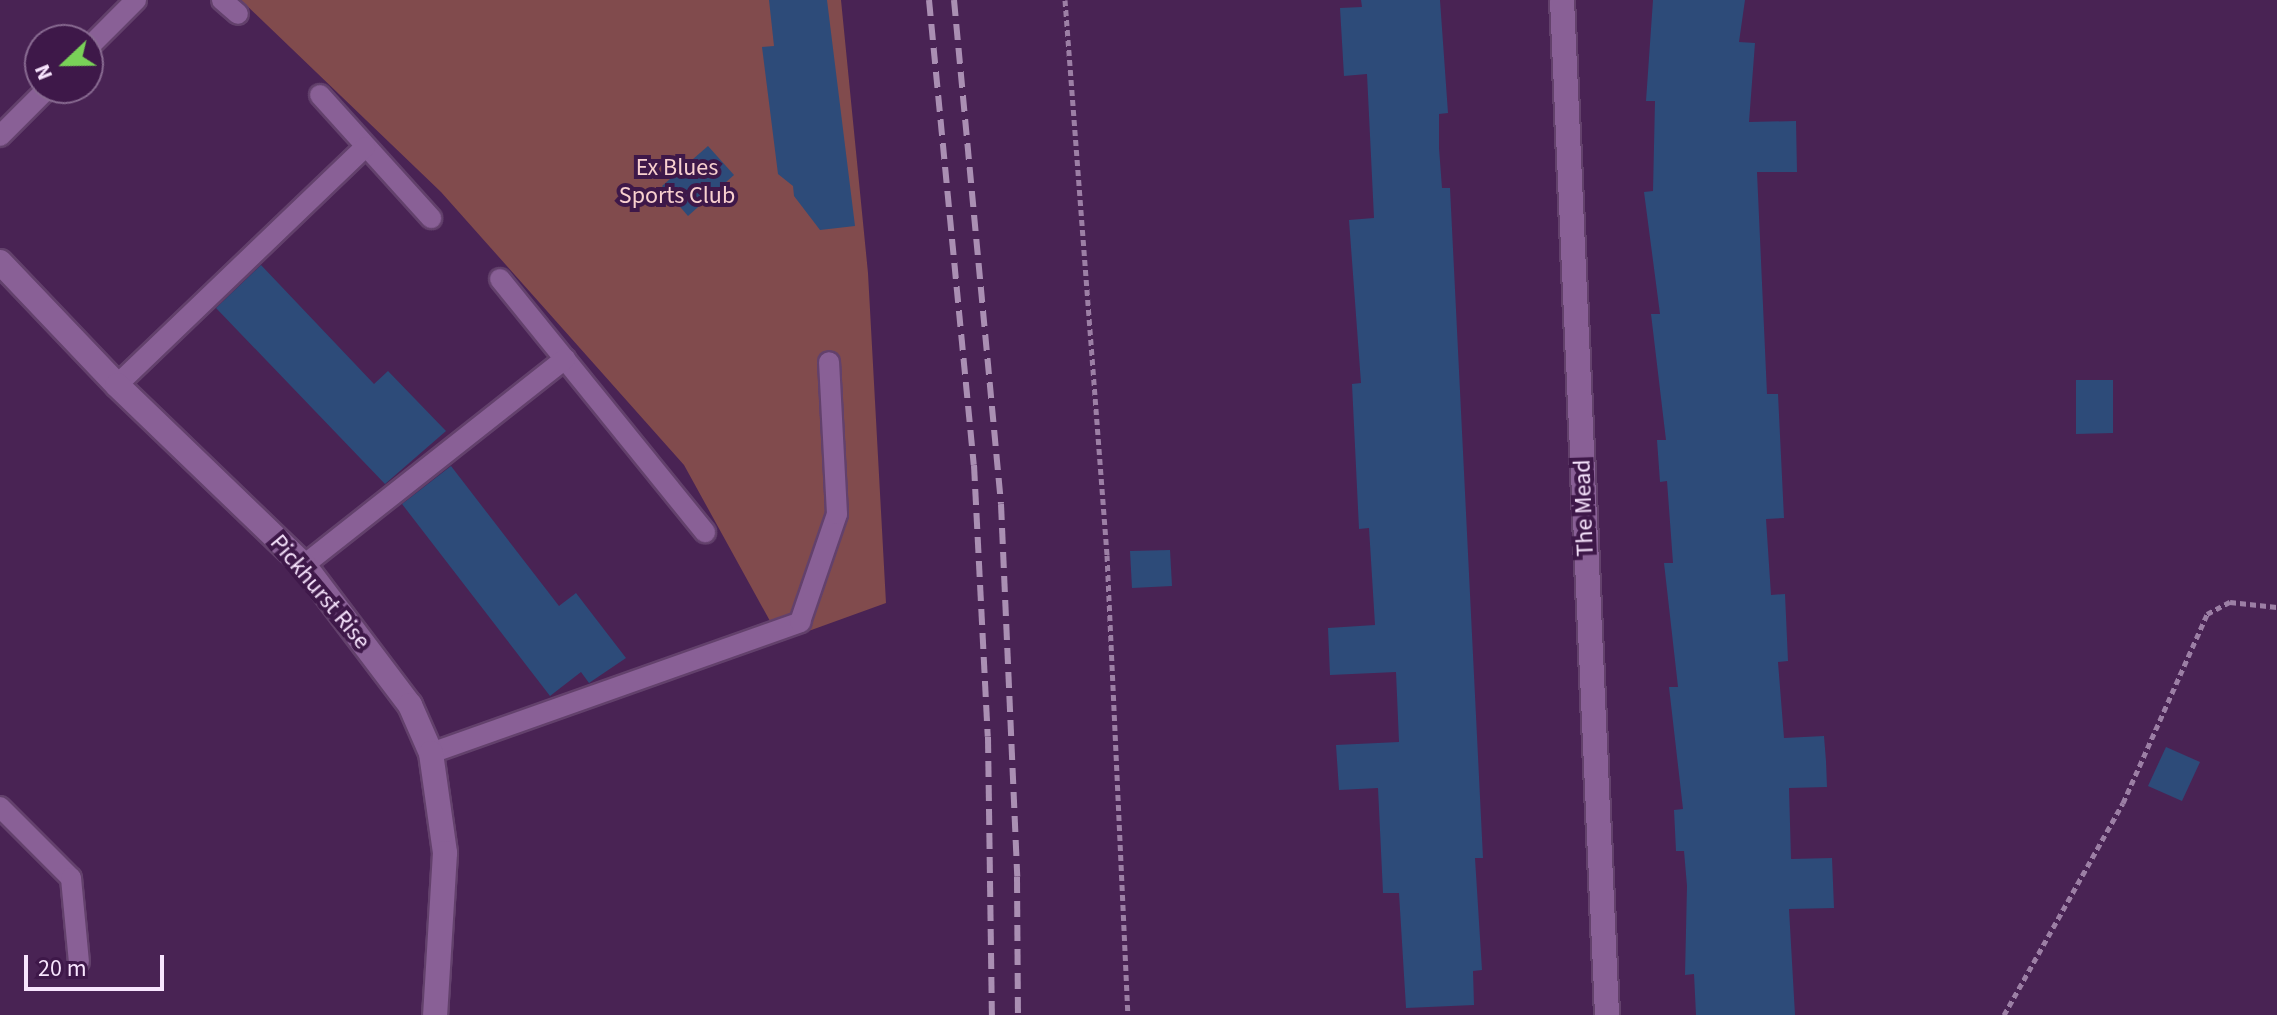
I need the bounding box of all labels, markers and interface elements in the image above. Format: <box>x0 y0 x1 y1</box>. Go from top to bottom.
north arrow <box>24 24 104 104</box>
text: N <box>26 59 61 85</box>
park label: Ex Blues Sports Club <box>619 154 735 210</box>
street label: The Mead <box>1568 459 1600 557</box>
street label: Pickhurst Rise <box>264 529 376 655</box>
scale bar <box>28 939 168 989</box>
text: 20 m <box>38 951 87 986</box>

